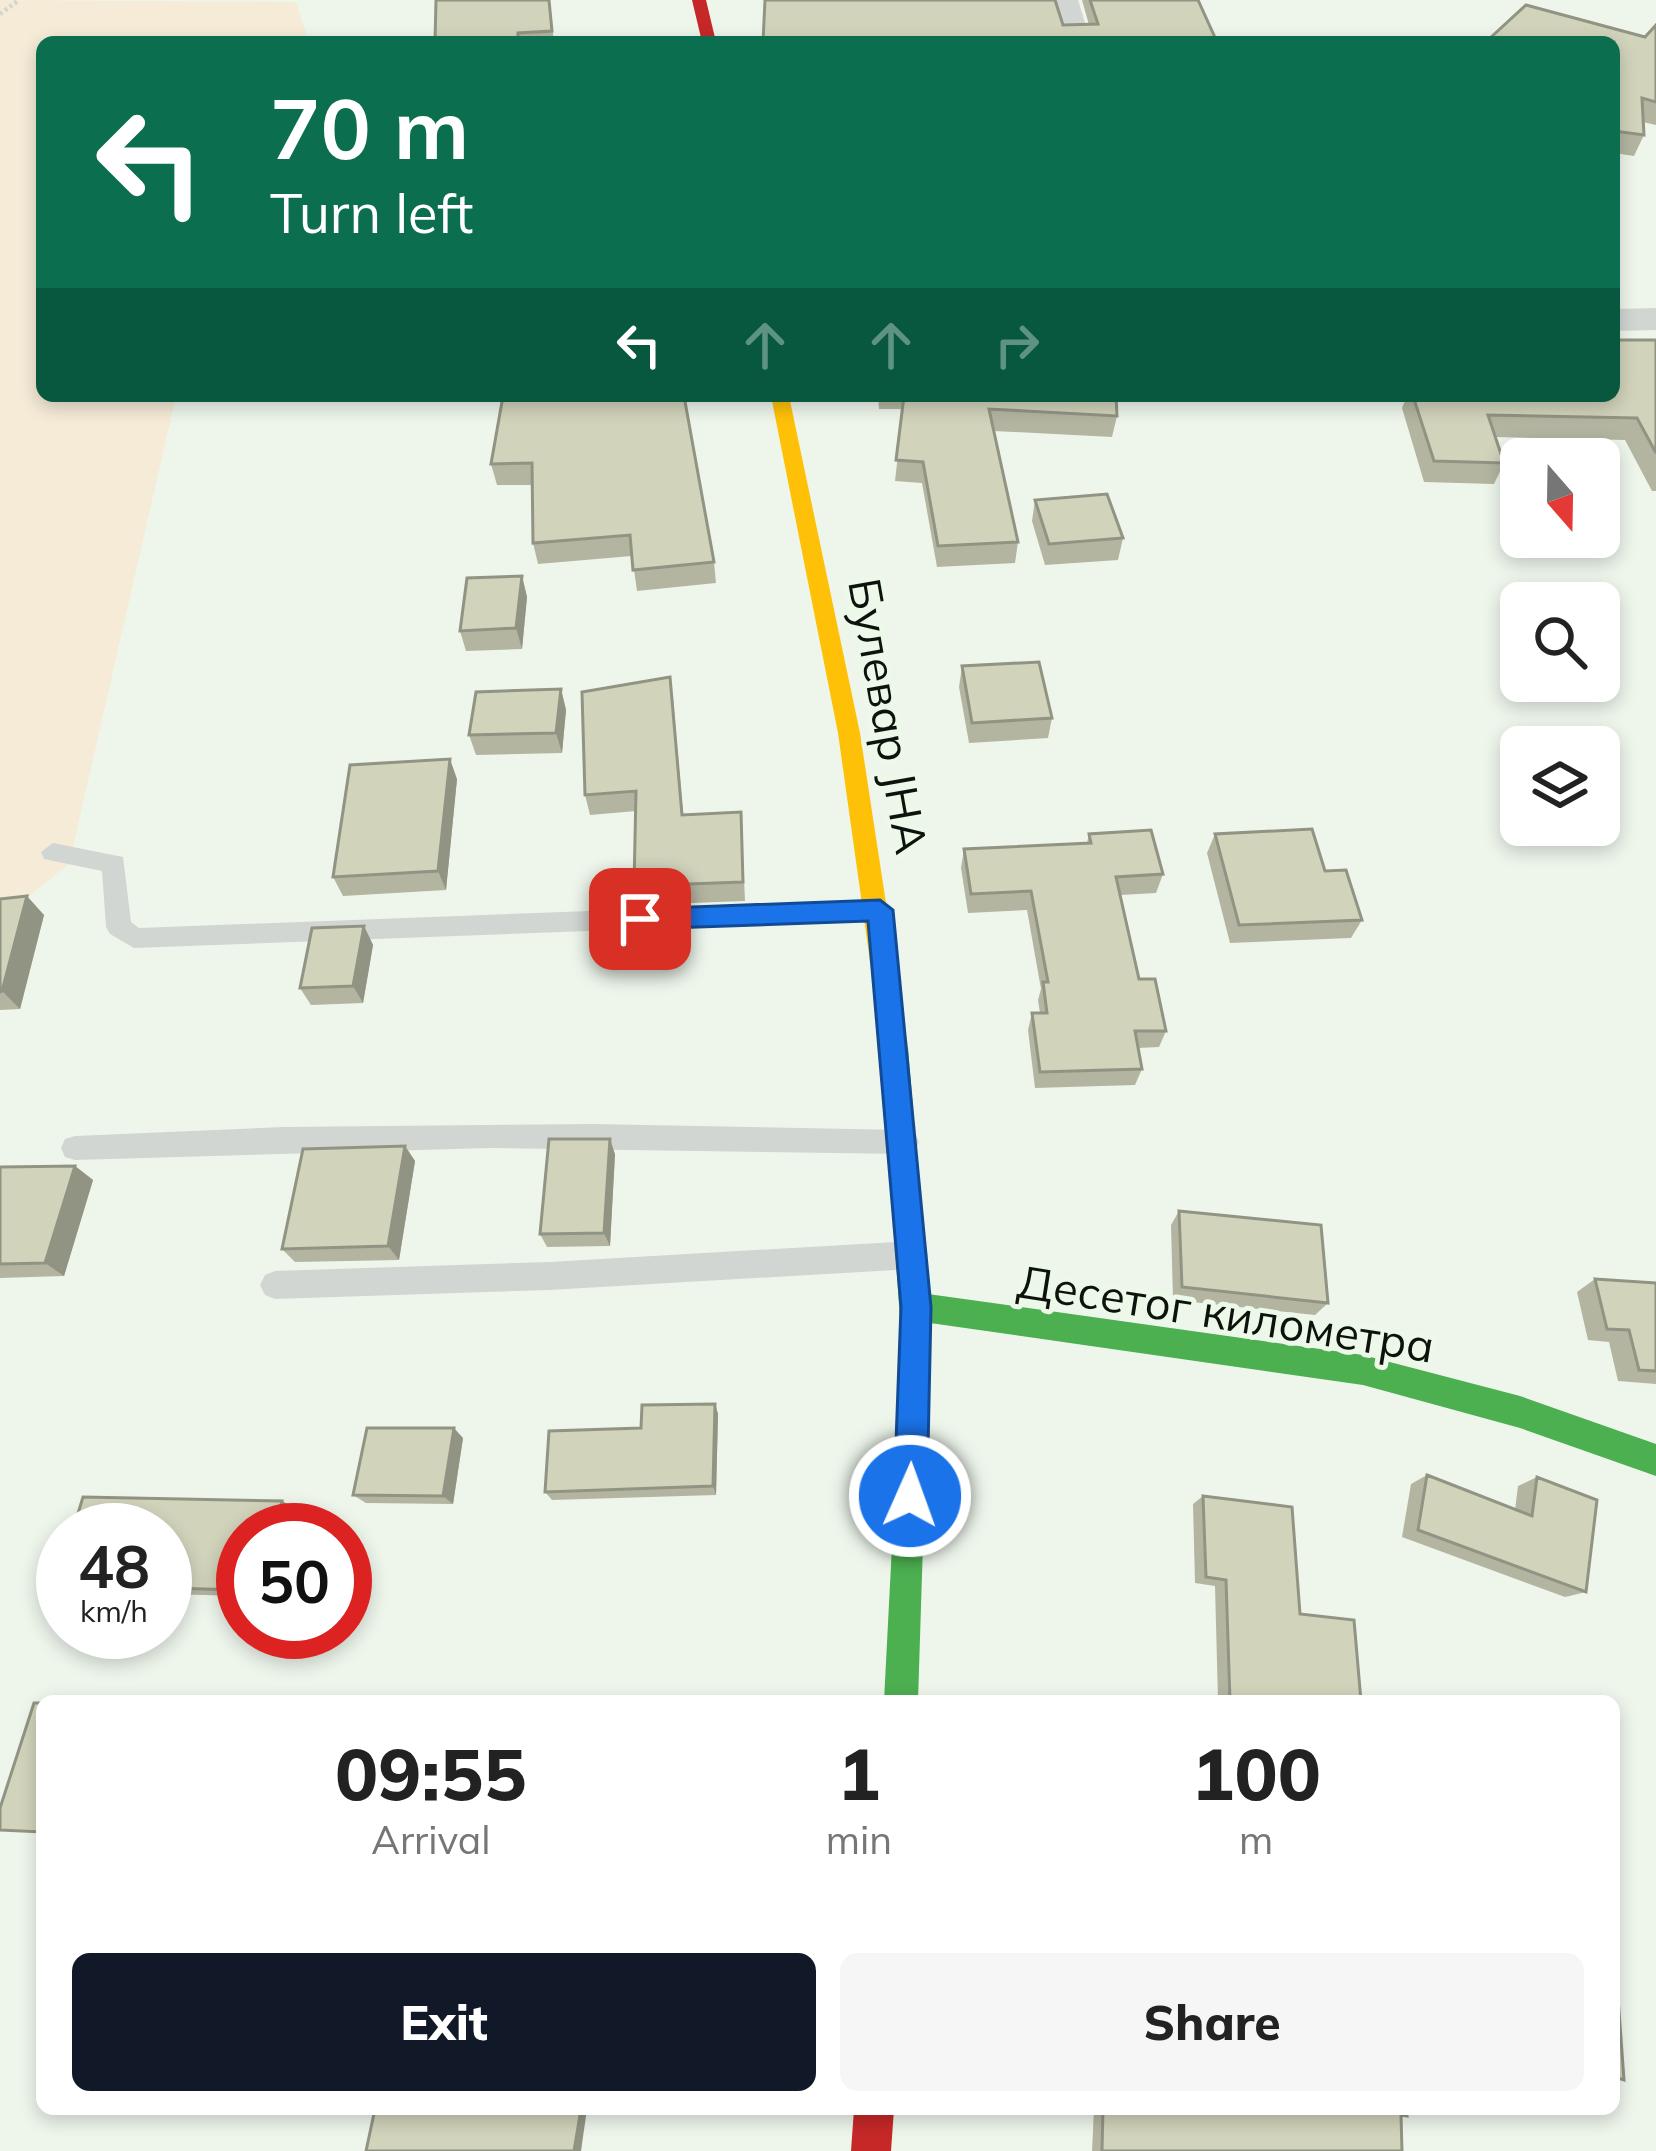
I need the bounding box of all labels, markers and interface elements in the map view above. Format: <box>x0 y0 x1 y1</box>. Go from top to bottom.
text: 70 m <box>270 75 469 180</box>
icon: left <box>72 84 228 240</box>
text: Turn left <box>270 179 473 247</box>
icon: left <box>606 312 672 378</box>
icon: ahead <box>732 312 798 378</box>
icon: ahead <box>858 312 924 378</box>
icon: right <box>984 312 1050 378</box>
north arrow <box>1500 438 1620 558</box>
map controls <box>1500 438 1620 846</box>
street label: Булевар ЈНА <box>837 574 941 858</box>
button: search <box>1500 582 1620 702</box>
button: layers <box>1500 726 1620 846</box>
pin <box>589 868 691 970</box>
icon: arrive <box>607 886 673 952</box>
street label: Десетог километра <box>1014 1252 1439 1374</box>
position arrow <box>847 1433 973 1559</box>
speed limit sign: 50 <box>216 1503 372 1659</box>
text: 48 <box>78 1528 150 1603</box>
text: km/h <box>80 1592 148 1630</box>
text: 09:55 <box>335 1728 527 1818</box>
text: 1 <box>837 1728 881 1818</box>
text: 100 <box>1191 1728 1321 1818</box>
text: Arrival <box>371 1815 491 1864</box>
text: min <box>826 1815 892 1864</box>
text: m <box>1239 1815 1273 1864</box>
button: Exit <box>72 1953 816 2091</box>
button: Share <box>840 1953 1584 2091</box>

